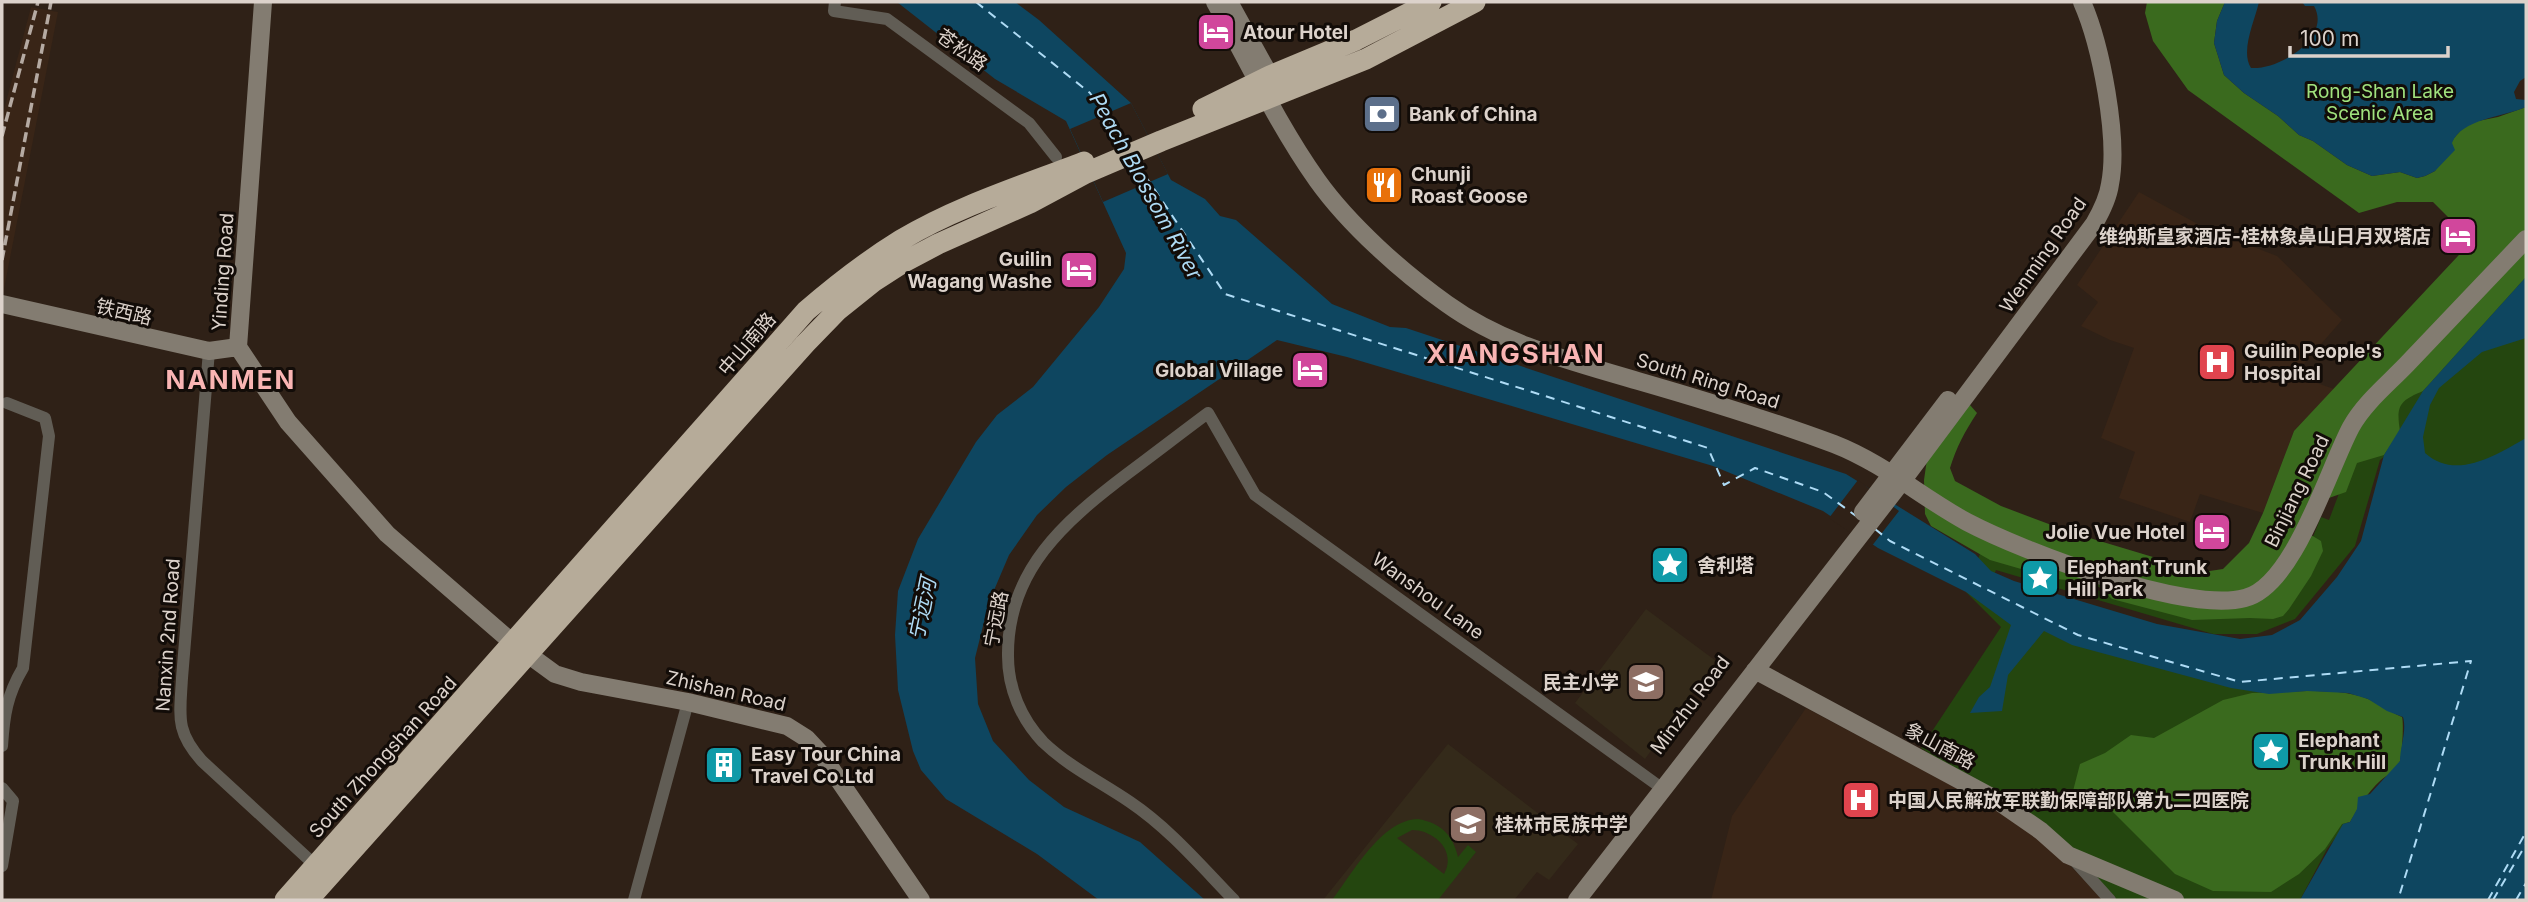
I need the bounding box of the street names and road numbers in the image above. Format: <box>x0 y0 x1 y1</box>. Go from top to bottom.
street label: 苍松路 <box>932 24 992 76</box>
street label: Wenming Road <box>1995 193 2091 317</box>
street label: Yinding Road <box>207 212 239 332</box>
street label: 铁西路 <box>94 294 154 330</box>
street label: 中山南路 <box>713 308 781 380</box>
street label: South Ring Road <box>1634 348 1782 414</box>
street label: Binjiang Road <box>2260 431 2334 551</box>
street label: Wanshou Lane <box>1368 548 1488 644</box>
street label: Nanxin 2nd Road <box>151 558 185 712</box>
street label: 宁远路 <box>979 589 1013 649</box>
street label: Minzhu Road <box>1646 651 1734 759</box>
street label: Zhishan Road <box>664 666 788 716</box>
street label: South Zhongshan Road <box>304 671 462 843</box>
street label: 象山南路 <box>1901 718 1979 774</box>

